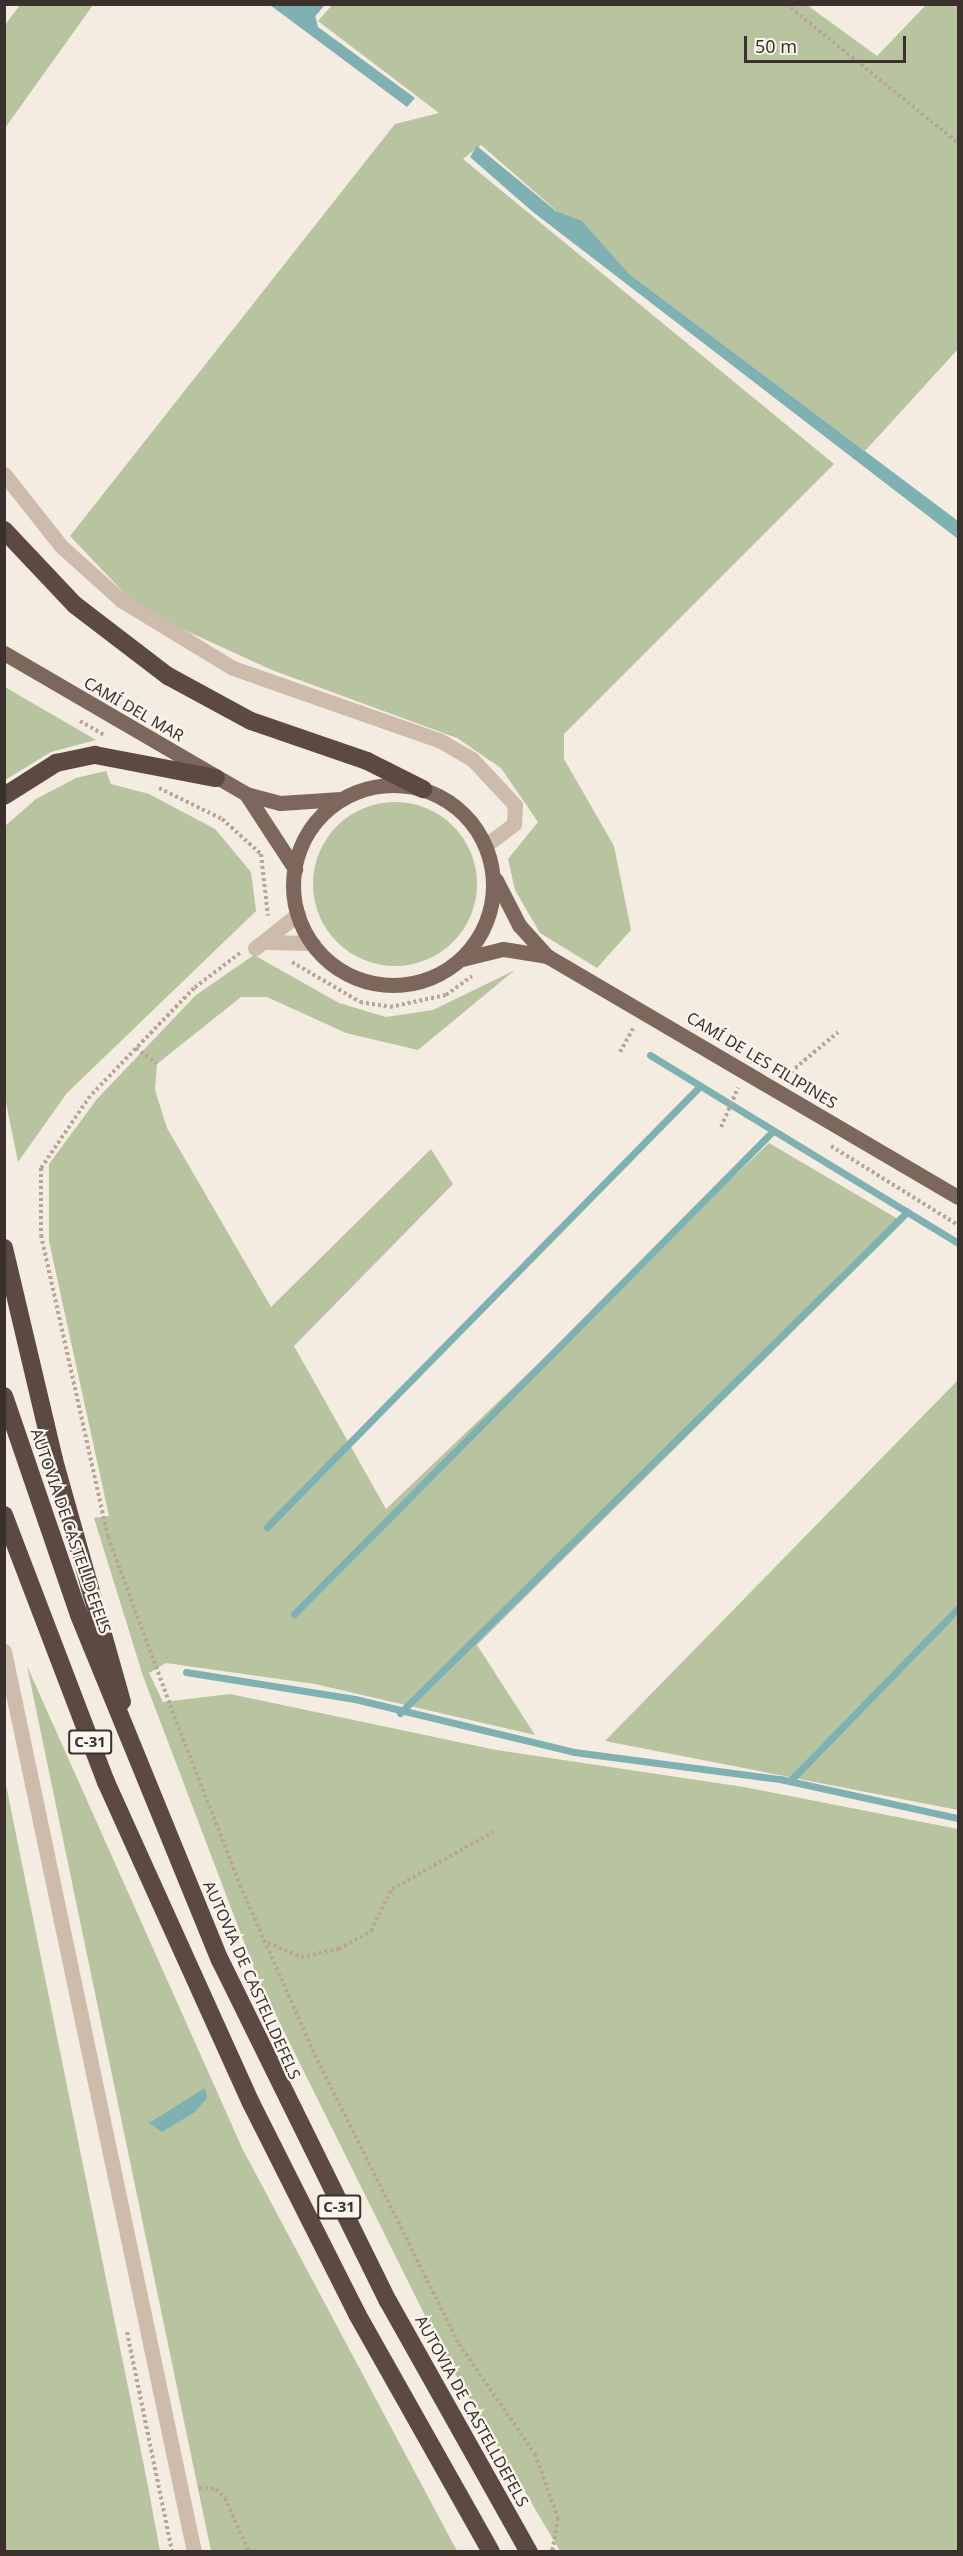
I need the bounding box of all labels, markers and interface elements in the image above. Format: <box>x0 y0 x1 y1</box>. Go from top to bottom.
scale bar <box>747 24 909 62</box>
text: 50 m <box>755 34 797 58</box>
street label: CAMÍ DEL MAR <box>81 673 187 745</box>
street label: CAMÍ DE LES FILIPINES <box>683 1008 841 1112</box>
street label: AUTOVIA DE CASTELLDEFELS <box>27 1426 115 1636</box>
road number: C-31 <box>68 1730 112 1754</box>
street label: AUTOVIA DE CASTELLDEFELS <box>199 1878 305 2082</box>
road number: C-31 <box>316 2195 362 2219</box>
street label: AUTOVIA DE CASTELLDEFELS <box>411 2312 533 2510</box>

